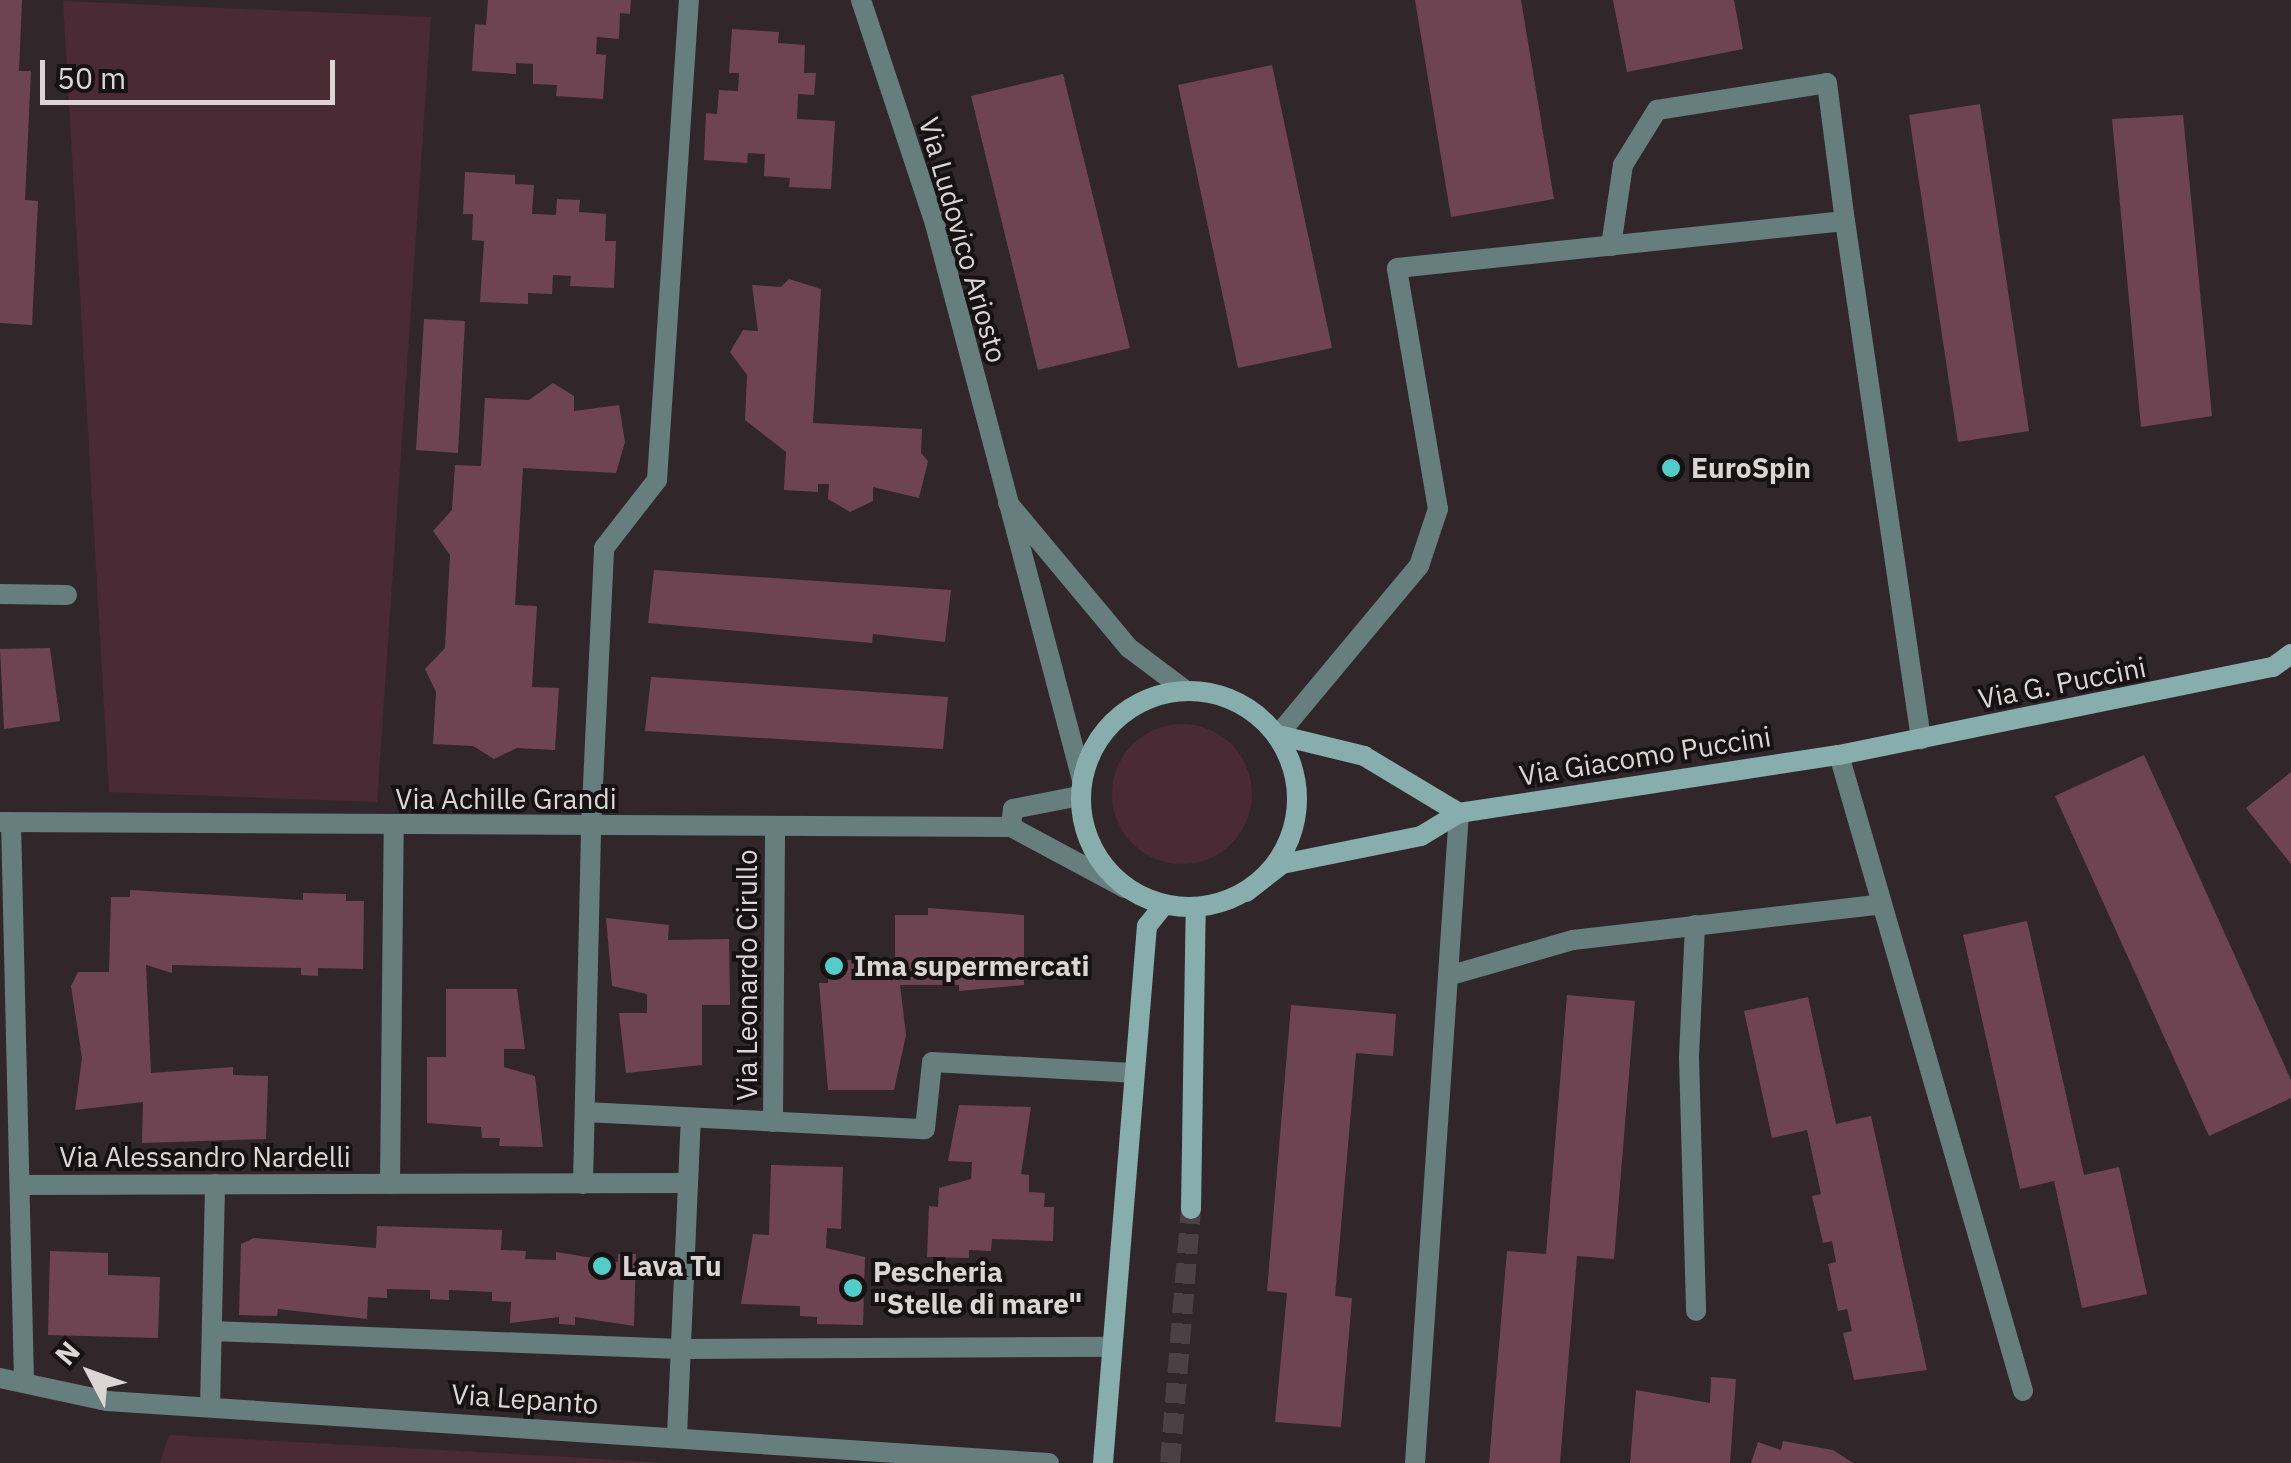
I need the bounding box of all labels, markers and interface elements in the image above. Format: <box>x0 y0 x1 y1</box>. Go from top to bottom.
scale bar <box>45 40 340 102</box>
text: 50 m <box>57 58 126 97</box>
street label: Via Ludovico Ariosto <box>912 113 1014 367</box>
place label: EuroSpin <box>1691 451 1811 485</box>
marker: EuroSpin <box>1660 457 1682 479</box>
street label: Via G. Puccini <box>1975 650 2149 716</box>
street label: Via Giacomo Puccini <box>1517 720 1773 792</box>
street label: Via Achille Grandi <box>395 782 617 816</box>
street label: Via Leonardo Cirullo <box>730 849 764 1101</box>
place label: Ima supermercati <box>854 949 1089 983</box>
marker: Ima supermercati <box>823 955 845 977</box>
street label: Via Alessandro Nardelli <box>59 1140 351 1174</box>
place label: Lava Tu <box>622 1249 722 1283</box>
marker: Lava Tu <box>591 1255 613 1277</box>
place label: Pescheria "Stelle di mare" <box>873 1255 1082 1321</box>
marker: Pescheria "Stelle di mare" <box>842 1277 864 1299</box>
north arrow <box>40 1323 140 1423</box>
text: N <box>46 1333 88 1373</box>
street label: Via Lepanto <box>450 1377 600 1421</box>

